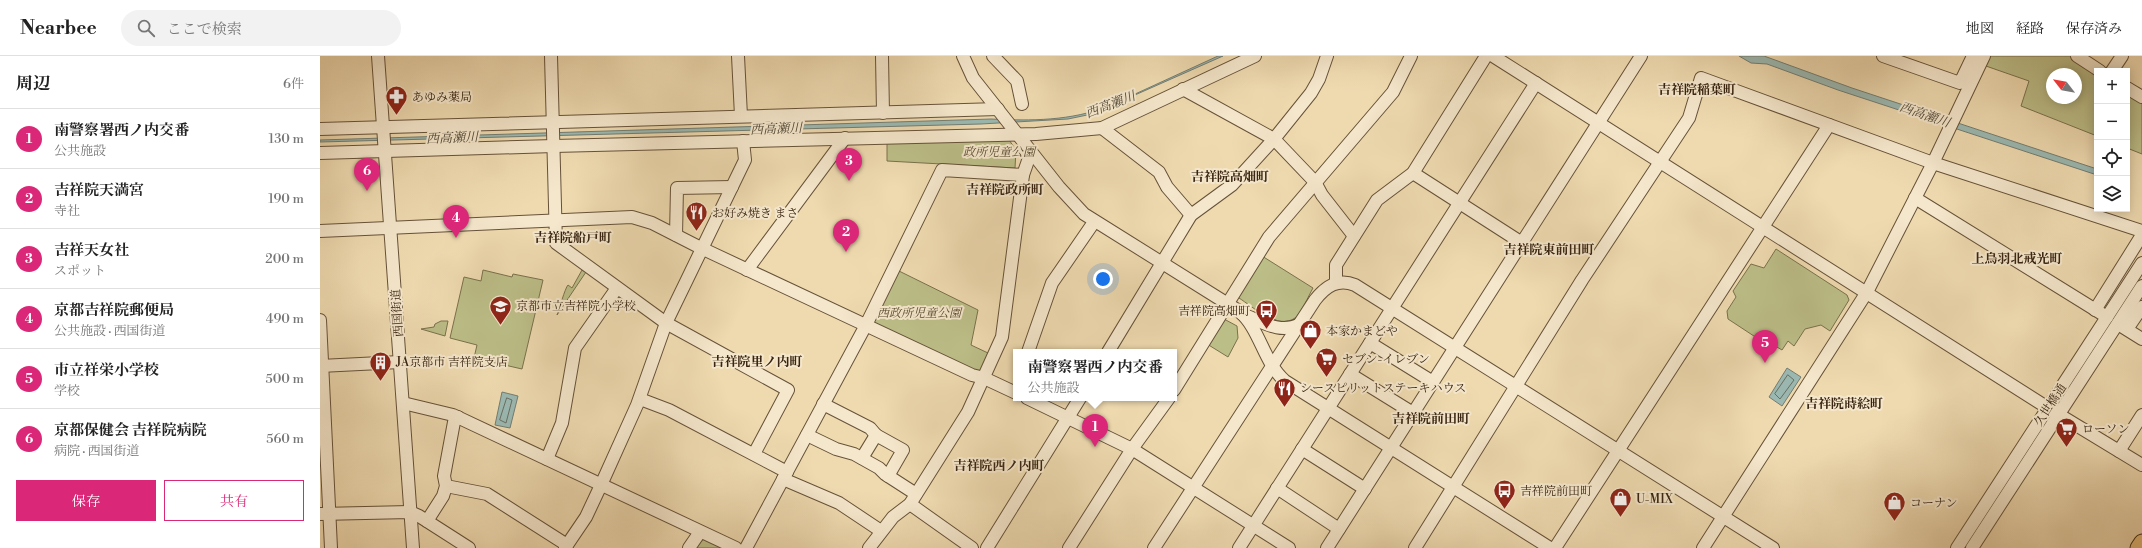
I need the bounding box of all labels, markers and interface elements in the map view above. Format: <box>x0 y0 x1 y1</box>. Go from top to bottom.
search box <box>121 10 401 46</box>
text: Nearbee <box>20 16 97 40</box>
icon: search <box>135 17 157 39</box>
text: ここで検索 <box>167 20 242 39</box>
text: 地図 <box>1966 20 1994 38</box>
text: 経路 <box>2016 20 2044 38</box>
text: 保存済み <box>2066 20 2122 38</box>
north arrow <box>2046 68 2082 104</box>
map controls <box>2094 68 2130 212</box>
button: + <box>2094 68 2130 104</box>
text: 周辺 <box>16 73 50 95</box>
text: 6件 <box>283 76 304 92</box>
district label: 吉祥院稲葉町 <box>1658 82 1736 98</box>
pharmacy icon: あゆみ薬局 <box>384 84 410 117</box>
water label: 西高瀬川 <box>1083 87 1139 122</box>
place label: あゆみ薬局 <box>412 90 472 105</box>
water label: 西高瀬川 <box>1897 99 1954 132</box>
button: − <box>2094 104 2130 140</box>
water label: 西高瀬川 <box>750 120 804 138</box>
text: 南警察署西ノ内交番 <box>54 121 189 140</box>
water label: 西高瀬川 <box>426 129 480 147</box>
text: 1 <box>26 131 32 147</box>
text: 130 m <box>269 131 304 147</box>
button: locate <box>2094 140 2130 176</box>
text: 公共施設 <box>54 143 106 159</box>
park label: 政所児童公園 <box>963 145 1037 160</box>
pin: 3 <box>836 148 862 181</box>
pin: 6 <box>354 158 380 191</box>
district label: 吉祥院高畑町 <box>1191 169 1269 185</box>
button: layers <box>2094 176 2130 212</box>
text: 吉祥院天満宮 <box>54 181 144 200</box>
district label: 吉祥院政所町 <box>966 182 1044 198</box>
text: 2 <box>25 191 33 207</box>
text: 190 m <box>268 191 304 207</box>
restaurant icon: お好み焼き まさ <box>683 200 709 233</box>
text: 寺社 <box>54 203 80 219</box>
pin: 4 <box>443 205 469 238</box>
place label: お好み焼き まさ <box>712 206 798 221</box>
pin: 2 <box>833 219 859 252</box>
district label: 吉祥院船戸町 <box>534 230 612 246</box>
text: 吉祥天女社 <box>54 241 129 260</box>
district label: 吉祥院東前田町 <box>1503 242 1595 258</box>
text: 3 <box>25 251 33 267</box>
text: 200 m <box>265 251 304 267</box>
district label: 上鳥羽北戒光町 <box>1971 251 2063 267</box>
text: スポット <box>54 263 106 279</box>
your location <box>1093 269 1113 289</box>
street label: 西国街道 <box>388 288 407 337</box>
school or university icon: 京都市立吉祥院小学校 <box>488 293 514 326</box>
bus stop icon: 吉祥院高畑町 <box>1253 298 1279 331</box>
place label: 京都市立吉祥院小学校 <box>516 299 636 314</box>
text: 京都吉祥院郵便局 <box>54 301 174 320</box>
place label: 吉祥院高畑町 <box>1178 304 1250 319</box>
park label: 西政所児童公園 <box>877 306 963 321</box>
text: 4 <box>25 311 33 327</box>
text: 490 m <box>266 311 304 327</box>
shop icon: 本家かまどや <box>1298 318 1324 351</box>
text: 公共施設 · 西国街道 <box>54 323 166 339</box>
place label: 本家かまどや <box>1326 324 1398 339</box>
pin: 5 <box>1752 330 1778 363</box>
supermarket icon: セブン-イレブン <box>1313 346 1339 379</box>
building icon: JA京都市 吉祥院支店 <box>368 349 394 382</box>
popup <box>1013 349 1177 401</box>
place label: セブン-イレブン <box>1342 352 1430 367</box>
district label: 吉祥院里ノ内町 <box>711 354 803 370</box>
place label: JA京都市 吉祥院支店 <box>395 355 508 370</box>
text: 南警察署西ノ内交番 <box>1027 358 1163 377</box>
text: 市立祥栄小学校 <box>54 361 159 380</box>
text: 5 <box>25 371 33 387</box>
text: 500 m <box>266 371 304 387</box>
restaurant icon: シースピリットステーキハウス <box>1271 375 1297 408</box>
text: 公共施設 <box>1027 380 1080 396</box>
place label: シースピリットステーキハウス <box>1300 381 1466 396</box>
street label: 久世橋通 <box>2031 381 2070 429</box>
text: 学校 <box>54 383 80 399</box>
district label: 吉祥院蒔絵町 <box>1805 396 1883 412</box>
district label: 吉祥院前田町 <box>1392 411 1470 427</box>
pin: 1 <box>1082 414 1108 447</box>
supermarket icon: ローソン <box>2054 416 2080 449</box>
text: 京都保健会 吉祥院病院 <box>54 421 206 440</box>
place label: ローソン <box>2082 422 2130 437</box>
text: 6 <box>25 431 33 447</box>
text: 560 m <box>266 431 304 447</box>
text: 病院 · 西国街道 <box>54 443 140 459</box>
district label: 吉祥院西ノ内町 <box>953 458 1045 474</box>
bus stop icon: 吉祥院前田町 <box>1492 478 1518 511</box>
button: 保存 <box>16 480 156 521</box>
button: 共有 <box>164 480 304 521</box>
place label: 吉祥院前田町 <box>1520 484 1592 499</box>
shop icon: U-MIX <box>1608 486 1634 519</box>
shop icon: コーナン <box>1882 490 1908 523</box>
place label: U-MIX <box>1636 492 1674 507</box>
place label: コーナン <box>1910 496 1957 511</box>

